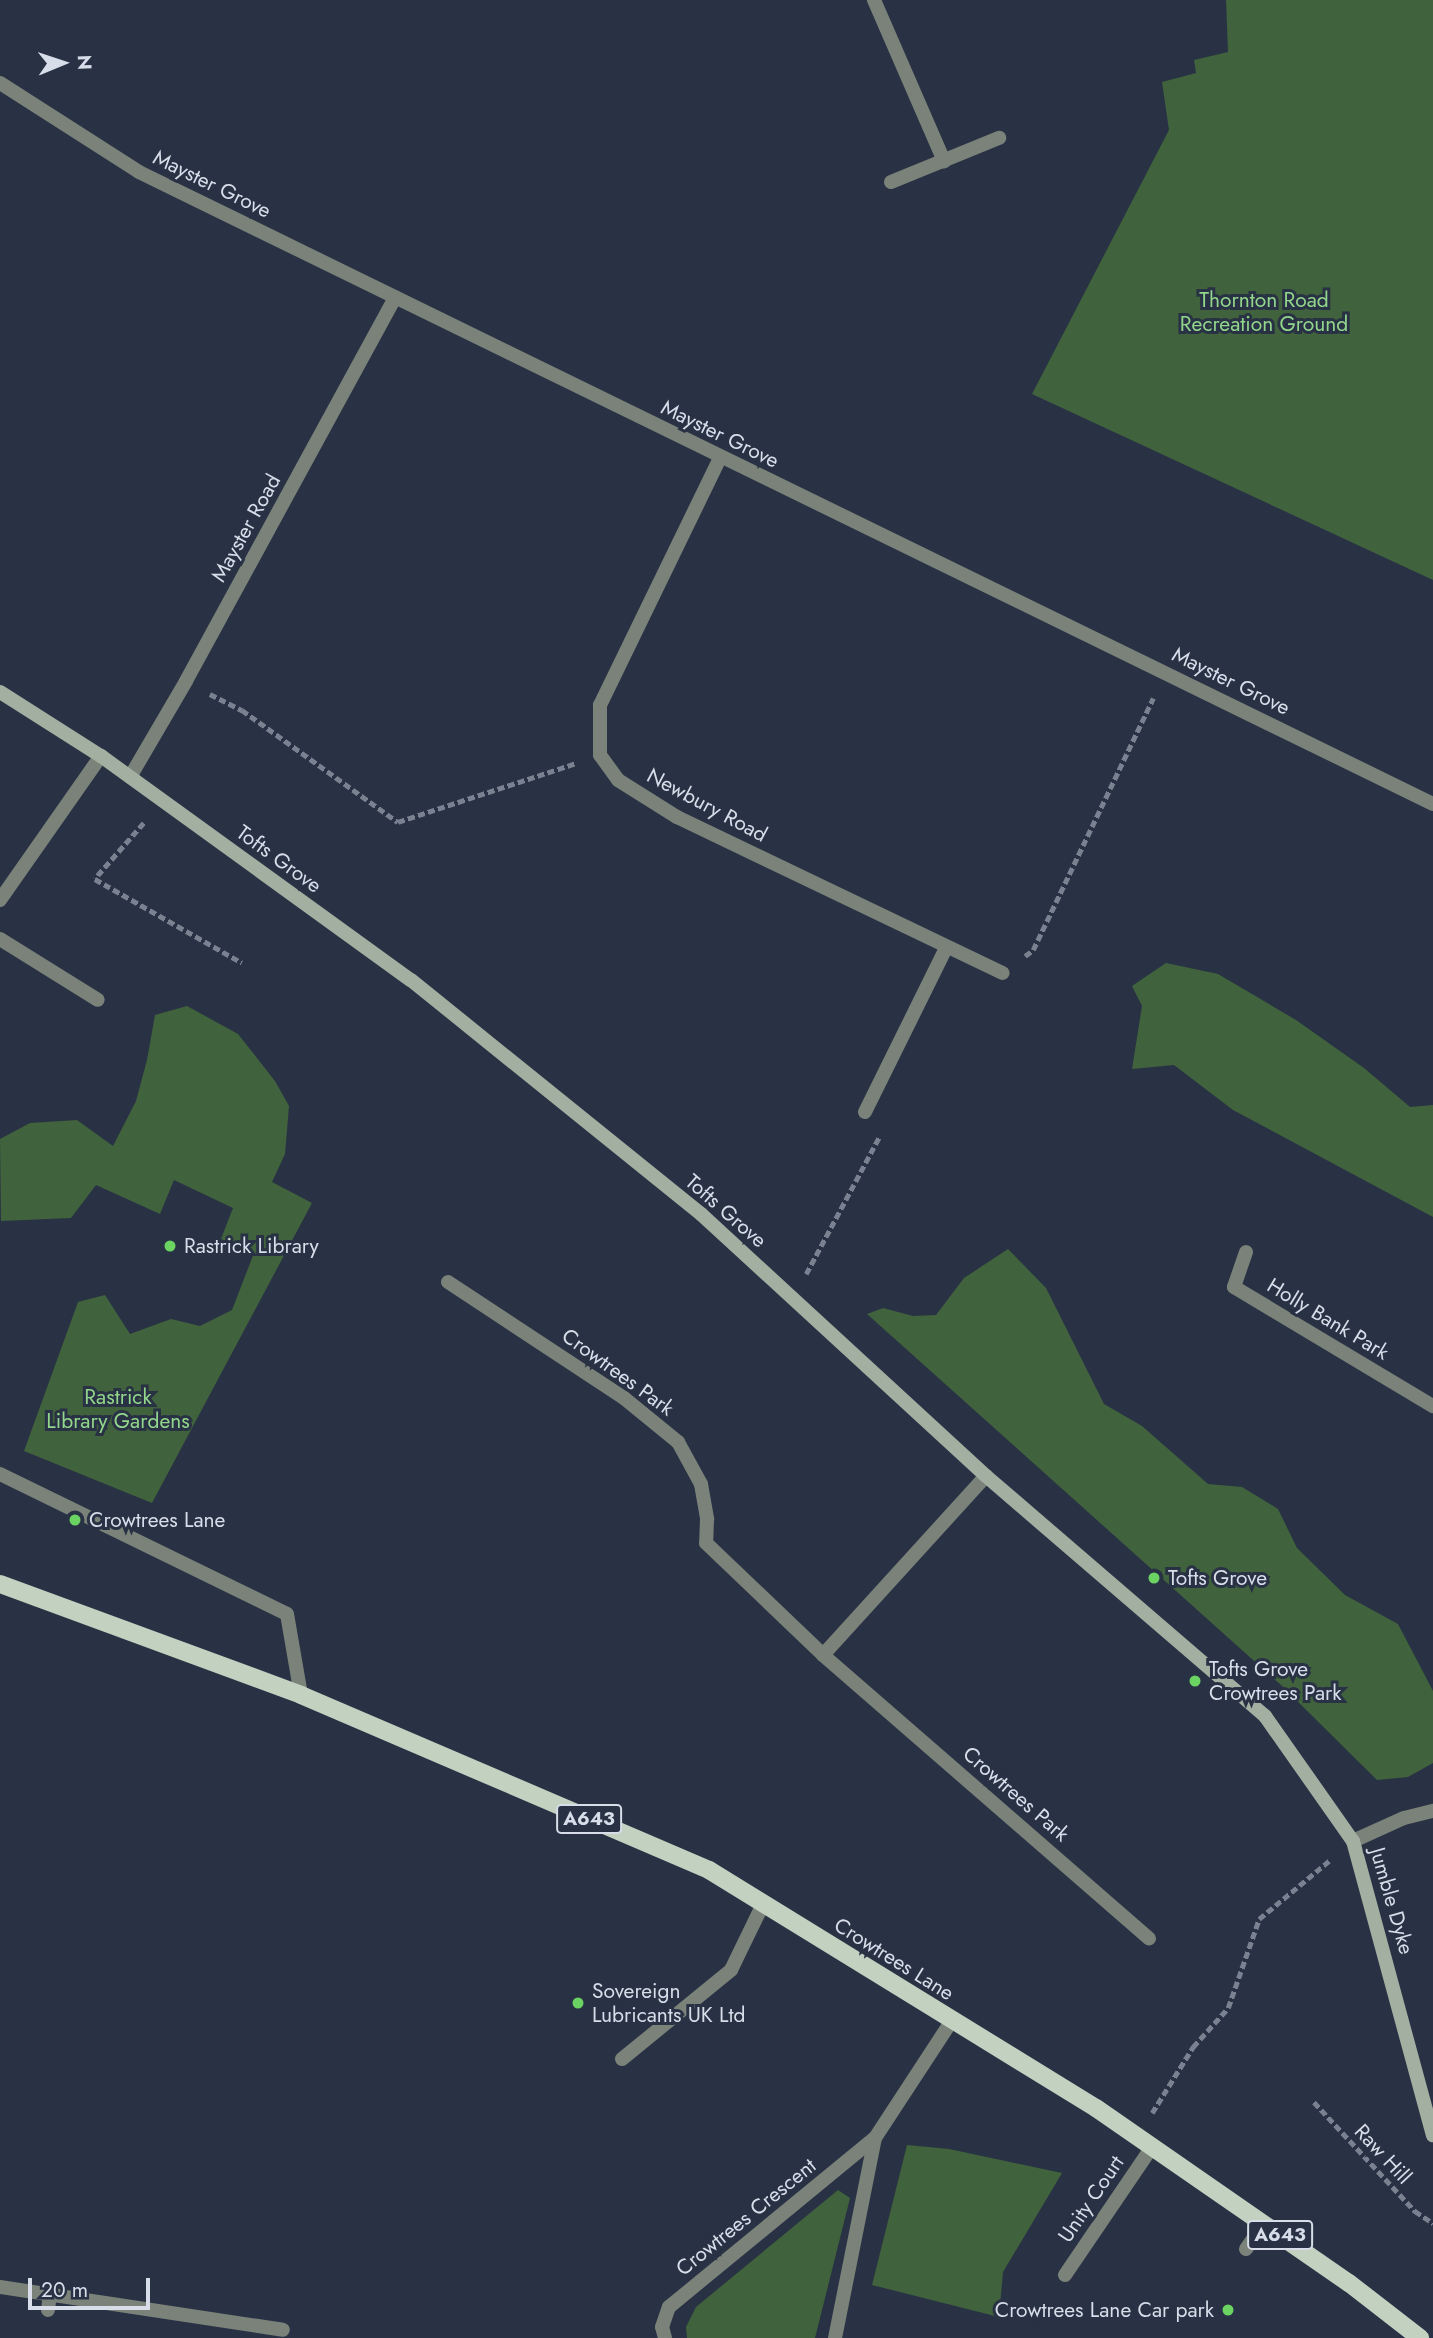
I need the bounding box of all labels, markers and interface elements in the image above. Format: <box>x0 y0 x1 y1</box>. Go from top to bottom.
north arrow <box>28 28 98 98</box>
text: N <box>71 54 98 70</box>
street label: Mayster Grove <box>149 145 275 223</box>
park label: Thornton Road Recreation Ground <box>1180 287 1348 337</box>
street label: Mayster Grove <box>657 395 783 473</box>
street label: Mayster Road <box>206 470 286 586</box>
street label: Mayster Grove <box>1168 642 1294 720</box>
street label: Newbury Road <box>642 763 772 847</box>
street label: Tofts Grove <box>232 820 326 898</box>
street label: Tofts Grove <box>680 1169 772 1253</box>
place label: Rastrick Library <box>184 1233 319 1259</box>
marker: Rastrick Library <box>162 1238 178 1254</box>
street label: Holly Bank Park <box>1263 1273 1393 1365</box>
street label: Crowtrees Park <box>557 1323 679 1421</box>
park label: Rastrick Library Gardens <box>46 1384 190 1434</box>
place label: Crowtrees Lane <box>89 1507 225 1533</box>
marker: Crowtrees Lane <box>67 1512 83 1528</box>
place label: Tofts Grove <box>1168 1565 1267 1591</box>
marker: Tofts Grove <box>1146 1570 1162 1586</box>
place label: Tofts Grove Crowtrees Park <box>1209 1656 1341 1706</box>
marker: Tofts Grove Crowtrees Park <box>1187 1673 1203 1689</box>
street label: Crowtrees Park <box>958 1741 1074 1847</box>
road number: A643 <box>556 1803 622 1834</box>
street label: Jumble Dyke <box>1365 1845 1419 1957</box>
street label: Crowtrees Lane <box>829 1912 959 2006</box>
place label: Sovereign Lubricants UK Ltd <box>592 1978 745 2028</box>
marker: Sovereign Lubricants UK Ltd <box>570 1995 586 2011</box>
street label: Raw Hill <box>1349 2119 1417 2189</box>
street label: Unity Court <box>1053 2151 1129 2247</box>
street label: Crowtrees Crescent <box>671 2153 821 2281</box>
road number: A643 <box>1247 2220 1313 2250</box>
scale bar <box>32 2264 154 2308</box>
text: 20 m <box>41 2275 88 2305</box>
place label: Crowtrees Lane Car park <box>995 2297 1214 2323</box>
marker: Crowtrees Lane Car park <box>1220 2302 1236 2318</box>

